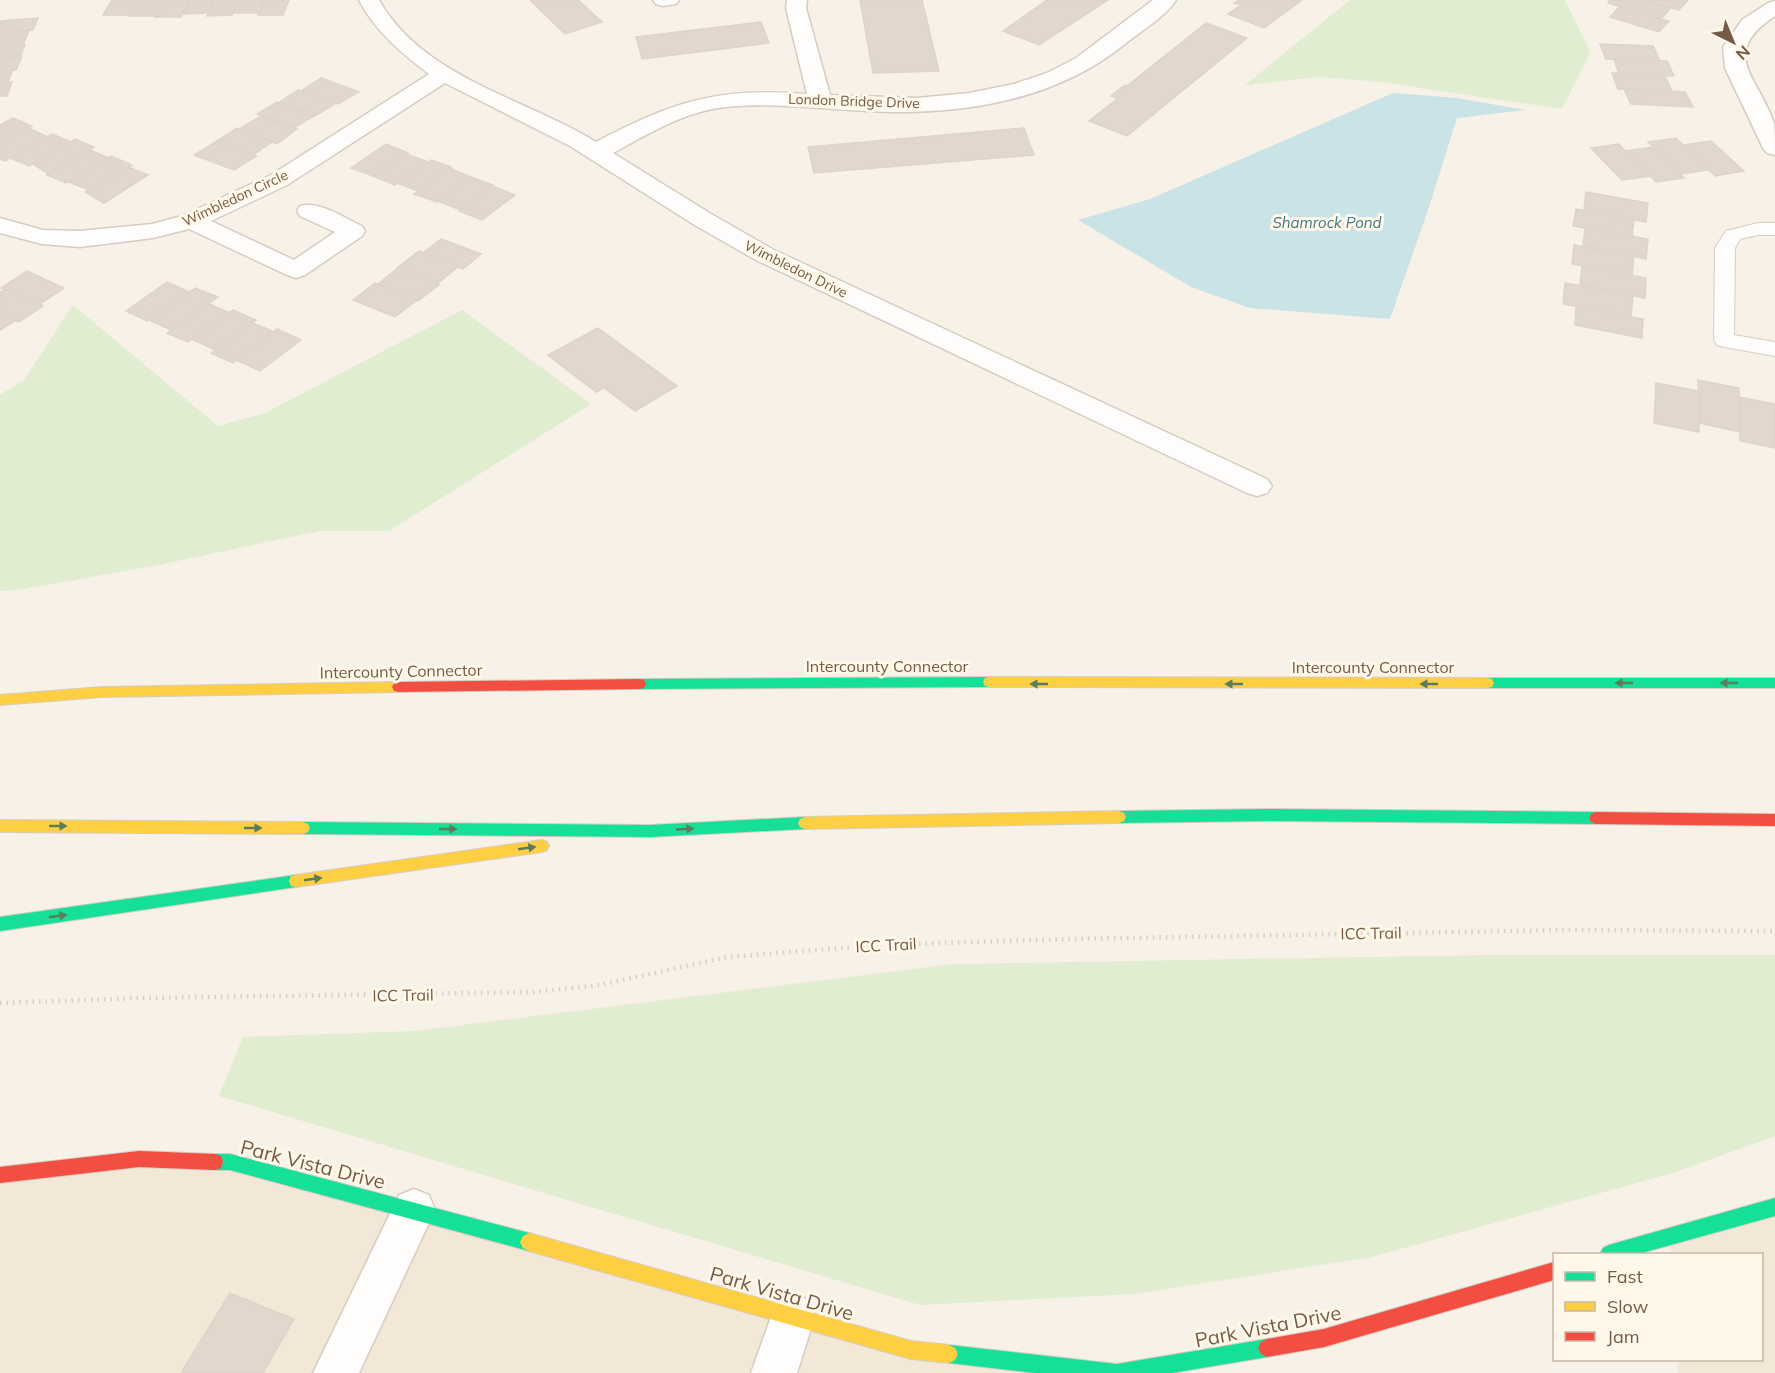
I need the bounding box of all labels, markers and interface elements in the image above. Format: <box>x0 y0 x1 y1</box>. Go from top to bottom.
north arrow <box>1703 12 1763 72</box>
text: N <box>1732 42 1754 64</box>
street label: London Bridge Drive <box>788 90 920 112</box>
street label: Wimbledon Circle <box>179 166 291 230</box>
water label: Shamrock Pond <box>1272 213 1382 232</box>
street label: Wimbledon Drive <box>741 236 851 302</box>
street label: Intercounty Connector <box>806 656 969 676</box>
street label: Intercounty Connector <box>1292 657 1455 677</box>
street label: Intercounty Connector <box>319 660 483 682</box>
one-way arrow <box>1615 678 1634 688</box>
one-way arrow <box>1719 678 1738 688</box>
one-way arrow <box>1030 679 1049 689</box>
one-way arrow <box>1225 679 1244 689</box>
one-way arrow <box>1420 679 1439 689</box>
one-way arrow <box>49 821 68 831</box>
one-way arrow <box>244 823 263 833</box>
one-way arrow <box>439 824 458 834</box>
one-way arrow <box>676 824 695 833</box>
one-way arrow <box>518 844 537 853</box>
one-way arrow <box>304 875 323 884</box>
one-way arrow <box>49 911 68 920</box>
street label: ICC Trail <box>1340 922 1402 944</box>
street label: ICC Trail <box>855 933 917 957</box>
street label: ICC Trail <box>372 984 434 1006</box>
street label: Park Vista Drive <box>238 1134 388 1194</box>
legend <box>1553 1253 1763 1361</box>
street label: Park Vista Drive <box>707 1261 857 1325</box>
text: Fast <box>1607 1265 1643 1288</box>
text: Slow <box>1607 1295 1649 1318</box>
street label: Park Vista Drive <box>1193 1300 1343 1352</box>
text: Jam <box>1607 1325 1640 1348</box>

